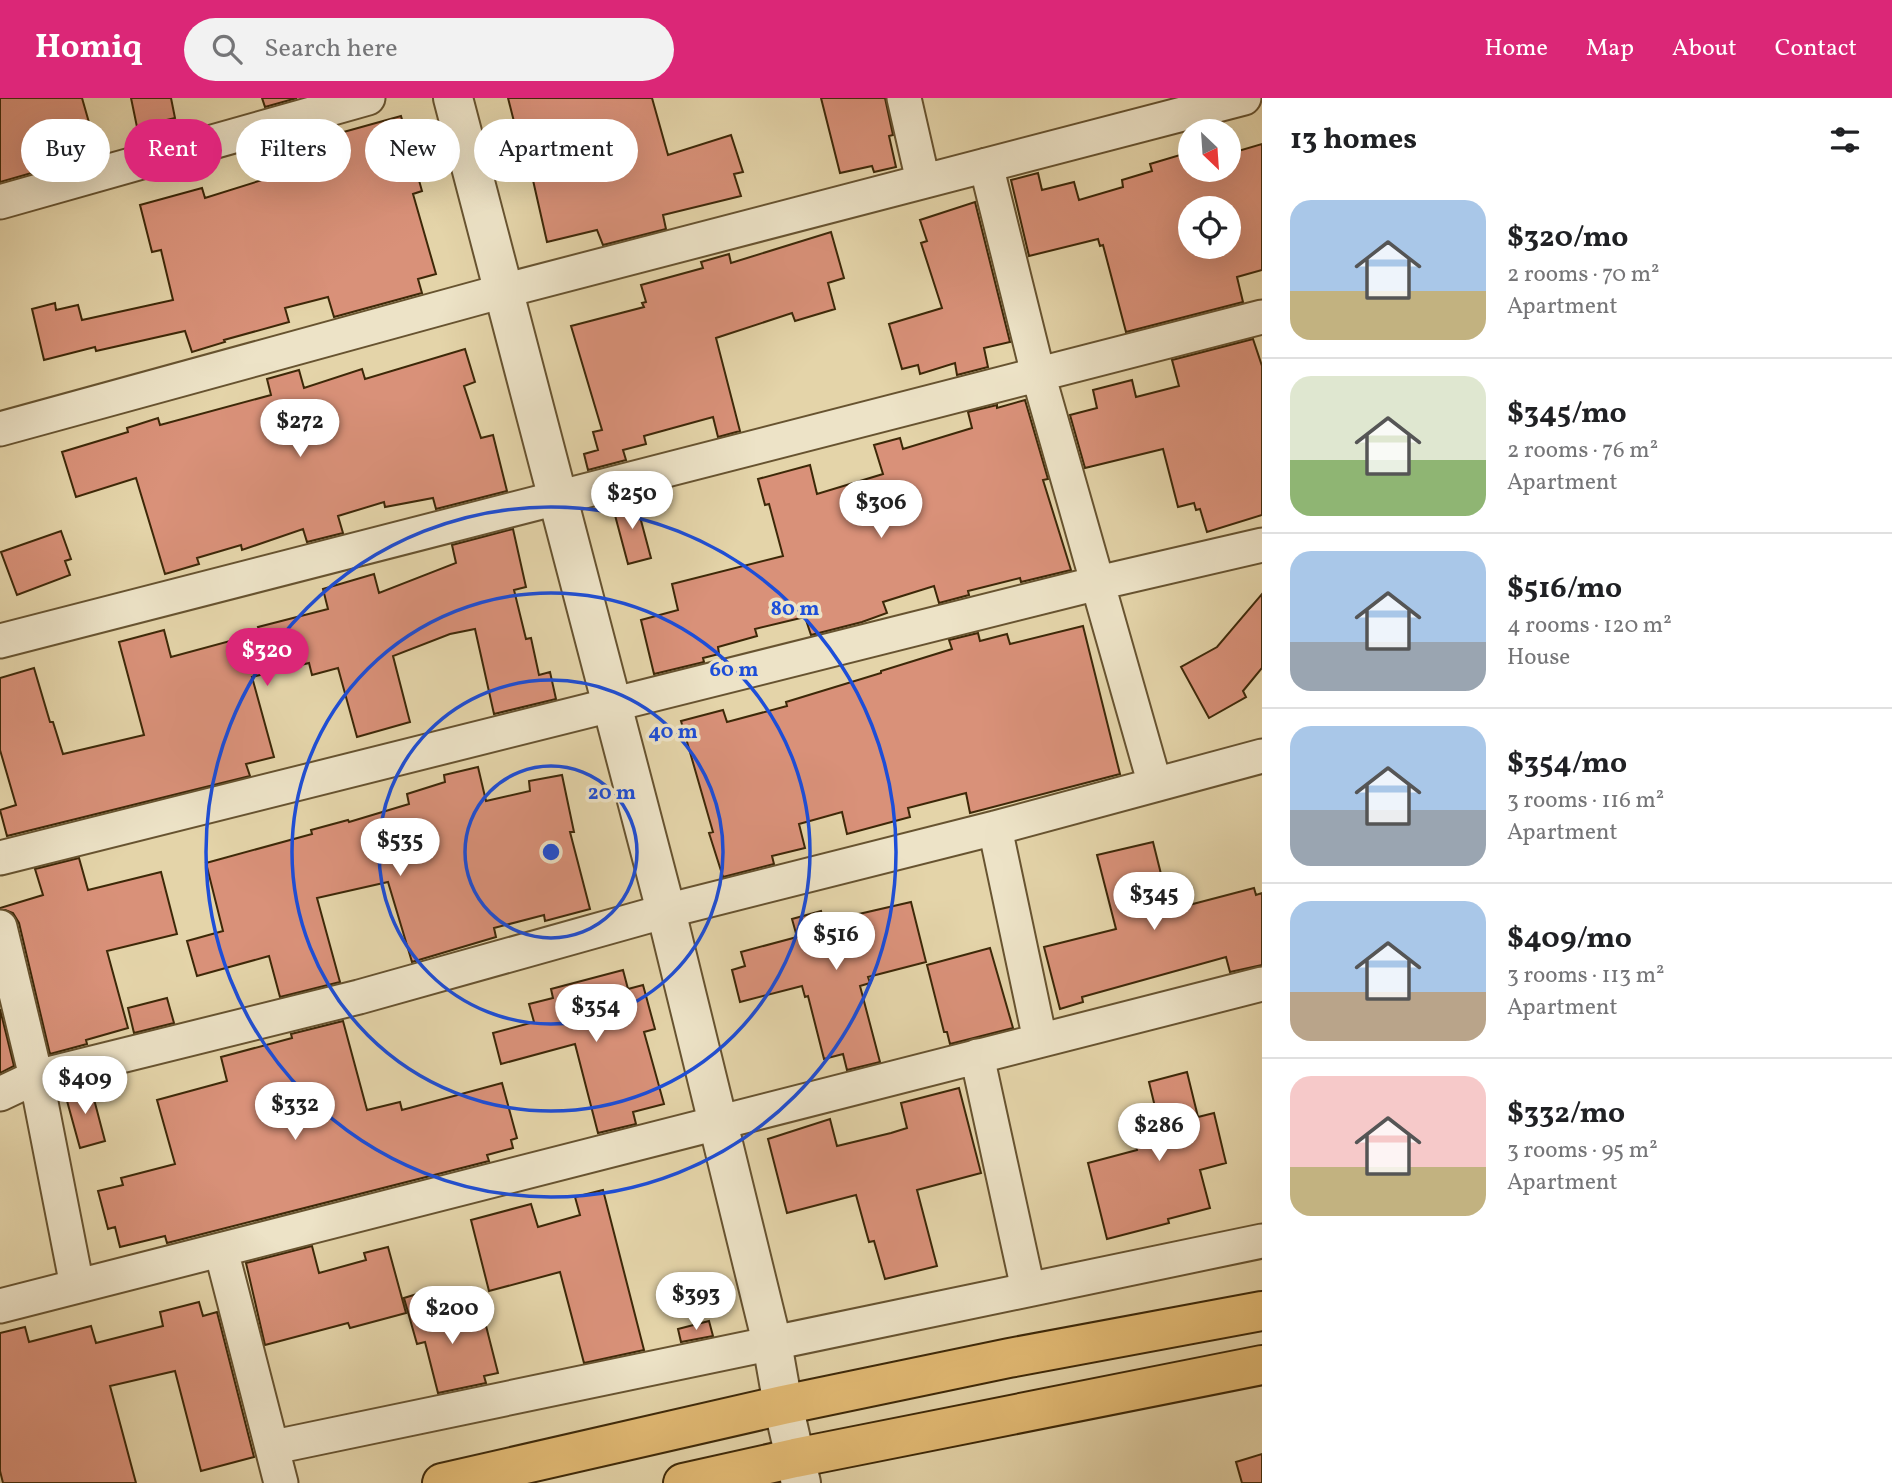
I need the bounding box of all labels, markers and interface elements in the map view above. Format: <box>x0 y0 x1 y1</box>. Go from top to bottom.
search box <box>184 18 674 81</box>
text: Homiq <box>35 26 142 72</box>
icon: search <box>208 30 246 68</box>
text: Search here <box>264 31 397 67</box>
text: Home <box>1484 32 1548 66</box>
text: Map <box>1586 32 1634 66</box>
text: About <box>1672 32 1737 66</box>
text: Contact <box>1775 32 1857 66</box>
chip: Buy <box>21 119 110 182</box>
chip: Rent <box>124 119 222 182</box>
chip: Filters <box>236 119 351 182</box>
chip: New <box>365 119 460 182</box>
chip: Apartment <box>474 119 638 182</box>
north arrow <box>1178 119 1241 182</box>
map controls <box>1178 119 1241 259</box>
text: 13 homes <box>1290 119 1417 161</box>
icon: filters <box>1826 121 1864 159</box>
button: locate <box>1178 196 1241 259</box>
text: $320/mo <box>1507 217 1628 259</box>
icon: home <box>1346 228 1430 312</box>
text: 2 rooms · 70 m² <box>1507 259 1660 291</box>
text: Apartment <box>1507 291 1618 323</box>
text: $345/mo <box>1507 393 1627 435</box>
pin: $272 <box>259 400 341 459</box>
icon: home <box>1346 404 1430 488</box>
text: $272 <box>276 406 324 438</box>
text: 2 rooms · 76 m² <box>1507 435 1658 467</box>
text: Apartment <box>1507 467 1618 499</box>
pin: $250 <box>591 472 673 531</box>
text: $250 <box>607 478 657 510</box>
pin: $306 <box>840 480 922 540</box>
text: $306 <box>855 487 907 519</box>
text: $516/mo <box>1507 568 1622 610</box>
icon: home <box>1346 579 1430 663</box>
text: 80 m <box>771 595 819 624</box>
text: 4 rooms · 120 m² <box>1507 610 1672 642</box>
pin: $320 <box>226 628 308 688</box>
text: $320 <box>242 635 292 667</box>
text: House <box>1507 642 1570 674</box>
text: 60 m <box>710 656 758 685</box>
text: 40 m <box>648 718 698 747</box>
text: $354/mo <box>1507 743 1627 785</box>
icon: home <box>1346 754 1430 838</box>
text: 20 m <box>588 779 636 808</box>
text: 3 rooms · 116 m² <box>1507 785 1664 817</box>
text: Apartment <box>1507 817 1618 849</box>
pin: $535 <box>359 818 441 878</box>
text: $535 <box>377 825 423 857</box>
centre of rings <box>539 840 563 864</box>
pin: $345 <box>1113 872 1195 932</box>
text: $345 <box>1129 879 1179 911</box>
pin: $516 <box>795 912 877 972</box>
text: $409/mo <box>1507 918 1632 960</box>
text: $516 <box>813 919 859 951</box>
icon: home <box>1346 929 1430 1013</box>
text: 3 rooms · 113 m² <box>1507 960 1665 992</box>
pin: $354 <box>555 984 637 1044</box>
text: $354 <box>571 991 621 1023</box>
text: Apartment <box>1507 992 1618 1024</box>
pin: $409 <box>44 1056 126 1116</box>
text: $409 <box>58 1063 112 1095</box>
pin: $332 <box>254 1082 336 1142</box>
text: $332 <box>271 1089 319 1121</box>
text: $332/mo <box>1507 1093 1625 1135</box>
pin: $286 <box>1118 1104 1200 1163</box>
icon: home <box>1346 1104 1430 1188</box>
text: $286 <box>1134 1110 1184 1142</box>
text: 3 rooms · 95 m² <box>1507 1135 1658 1167</box>
text: Apartment <box>1507 1167 1618 1199</box>
pin: $393 <box>655 1272 737 1332</box>
text: $393 <box>672 1279 720 1311</box>
pin: $200 <box>411 1286 493 1346</box>
text: $200 <box>425 1293 479 1325</box>

